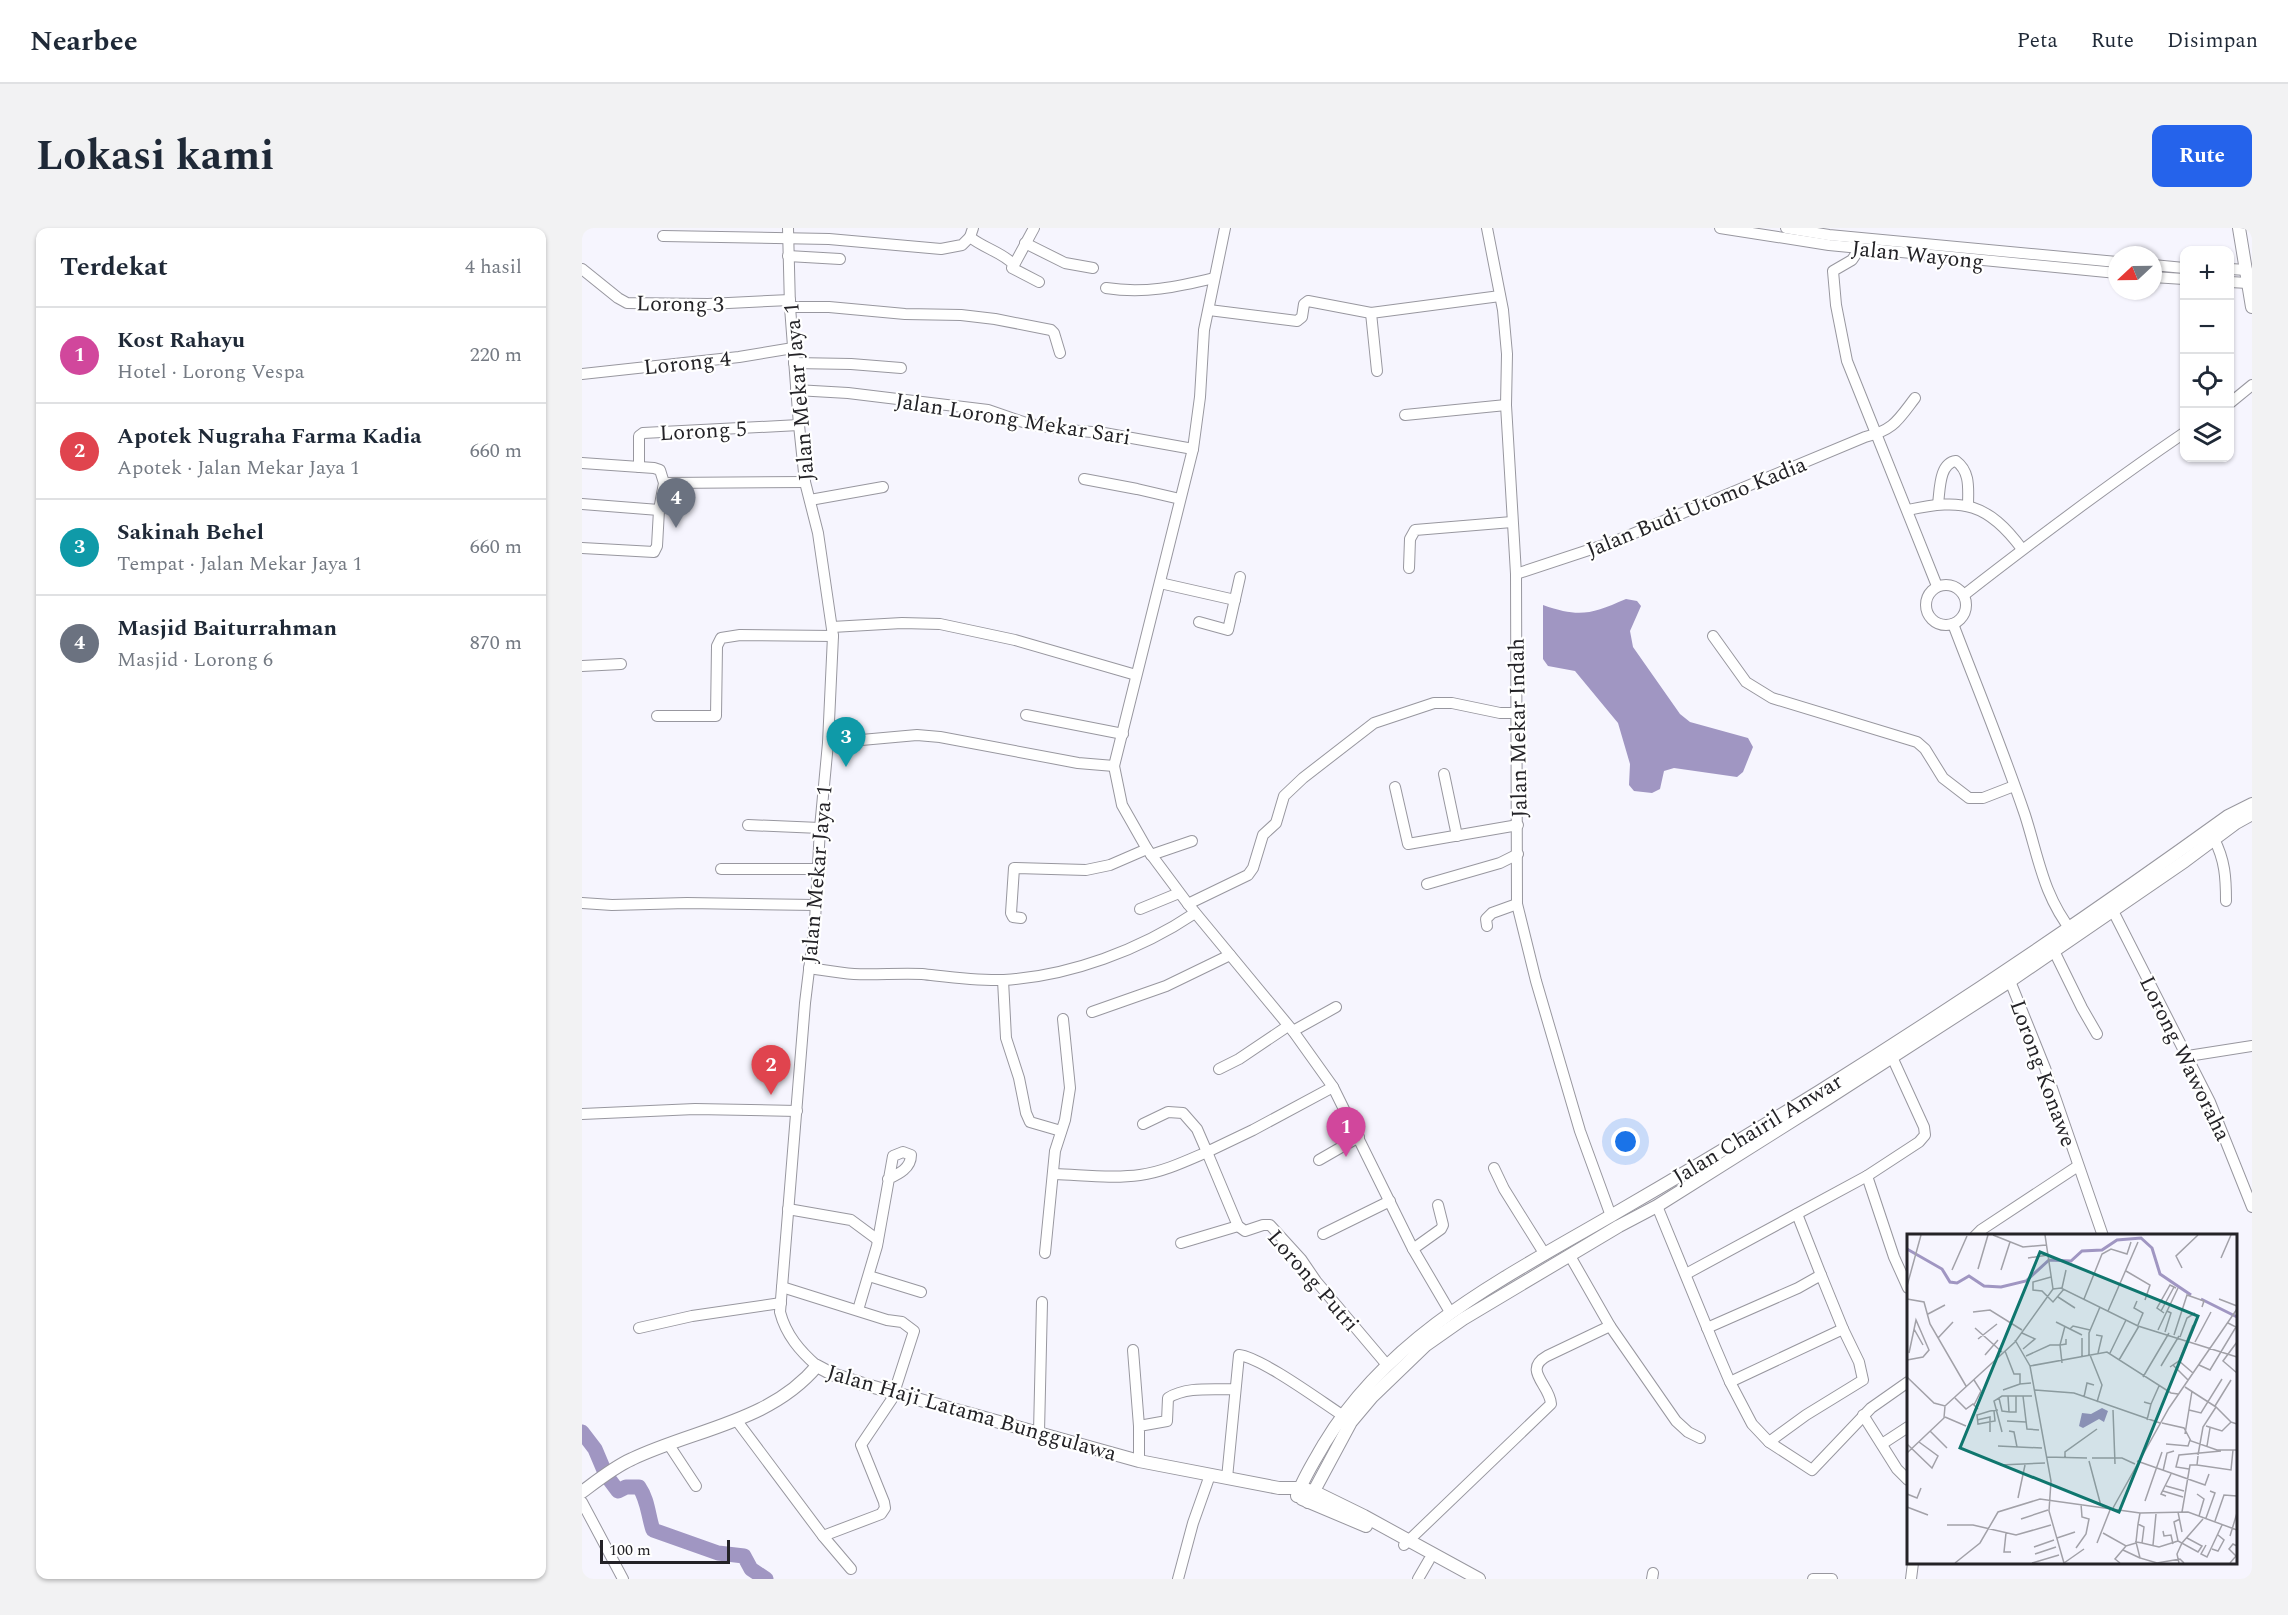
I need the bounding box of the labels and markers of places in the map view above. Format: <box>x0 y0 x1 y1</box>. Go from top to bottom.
pin: 4 <box>656 478 695 528</box>
pin: 3 <box>826 718 866 767</box>
pin: 2 <box>752 1046 790 1095</box>
pin: 1 <box>1326 1108 1365 1157</box>

